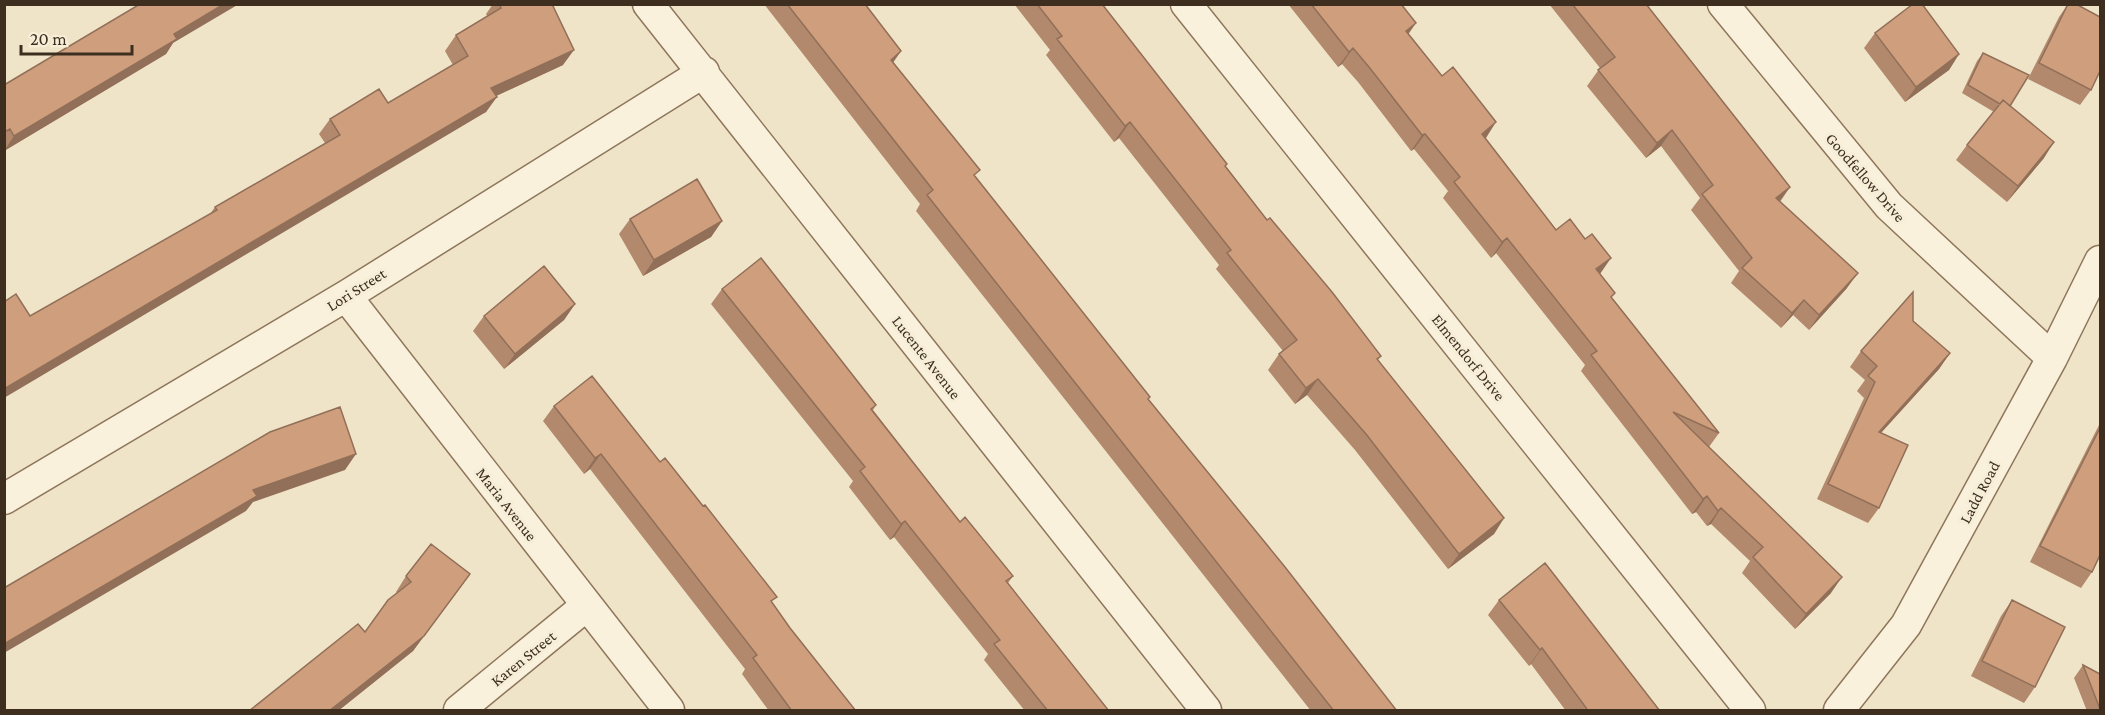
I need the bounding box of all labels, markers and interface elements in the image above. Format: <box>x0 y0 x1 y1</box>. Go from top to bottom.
scale bar <box>21 18 132 56</box>
text: 20 m <box>30 29 67 49</box>
street label: Goodfellow Drive <box>1822 129 1909 225</box>
street label: Lori Street <box>324 264 389 314</box>
street label: Elmendorf Drive <box>1429 311 1509 404</box>
street label: Lucente Avenue <box>889 312 964 402</box>
street label: Ladd Road <box>1956 458 2003 526</box>
street label: Maria Avenue <box>473 464 540 544</box>
street label: Karen Street <box>488 627 559 690</box>

